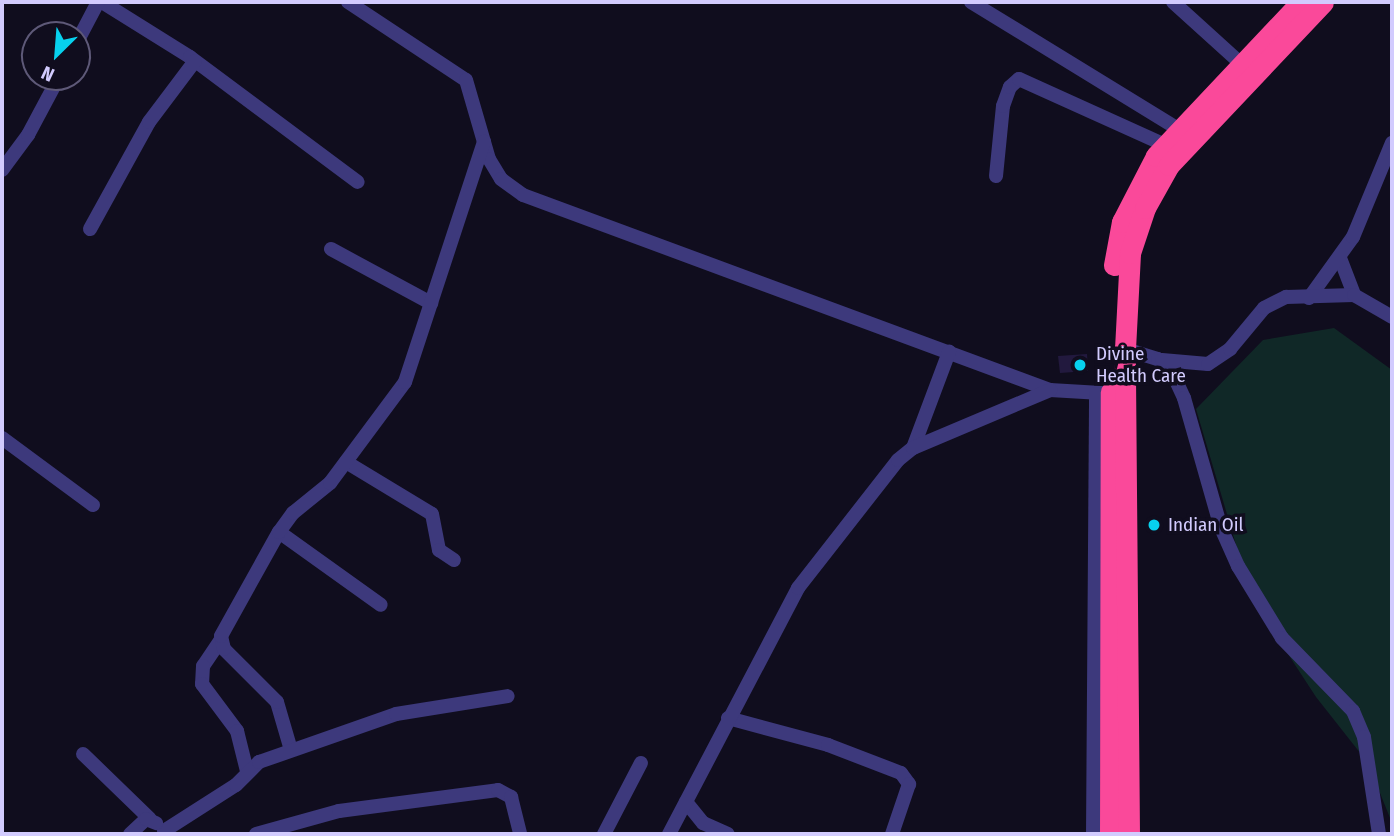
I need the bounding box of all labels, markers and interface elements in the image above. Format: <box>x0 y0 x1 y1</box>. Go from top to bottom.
north arrow <box>21 21 91 91</box>
text: N <box>38 61 58 87</box>
place label: Divine Health Care <box>1096 343 1186 387</box>
marker: Divine Health Care <box>1070 355 1090 375</box>
place label: Indian Oil <box>1168 514 1243 536</box>
marker: Indian Oil <box>1146 517 1162 533</box>

